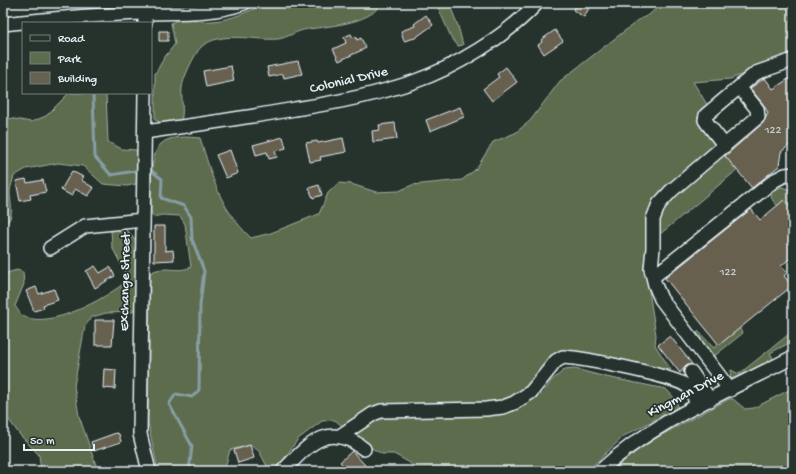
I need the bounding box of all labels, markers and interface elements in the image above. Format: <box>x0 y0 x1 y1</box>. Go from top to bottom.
legend <box>22 22 152 94</box>
text: Road <box>58 33 85 47</box>
text: Park <box>57 53 83 67</box>
street label: Colonial Drive <box>308 64 390 98</box>
text: Building <box>57 73 97 87</box>
house number: 122 <box>764 124 781 138</box>
street label: Exchange Street <box>117 231 135 331</box>
house number: 122 <box>719 266 736 280</box>
street label: Kingman Drive <box>645 368 728 422</box>
scale bar <box>24 426 94 452</box>
text: 50 m <box>30 435 55 449</box>

